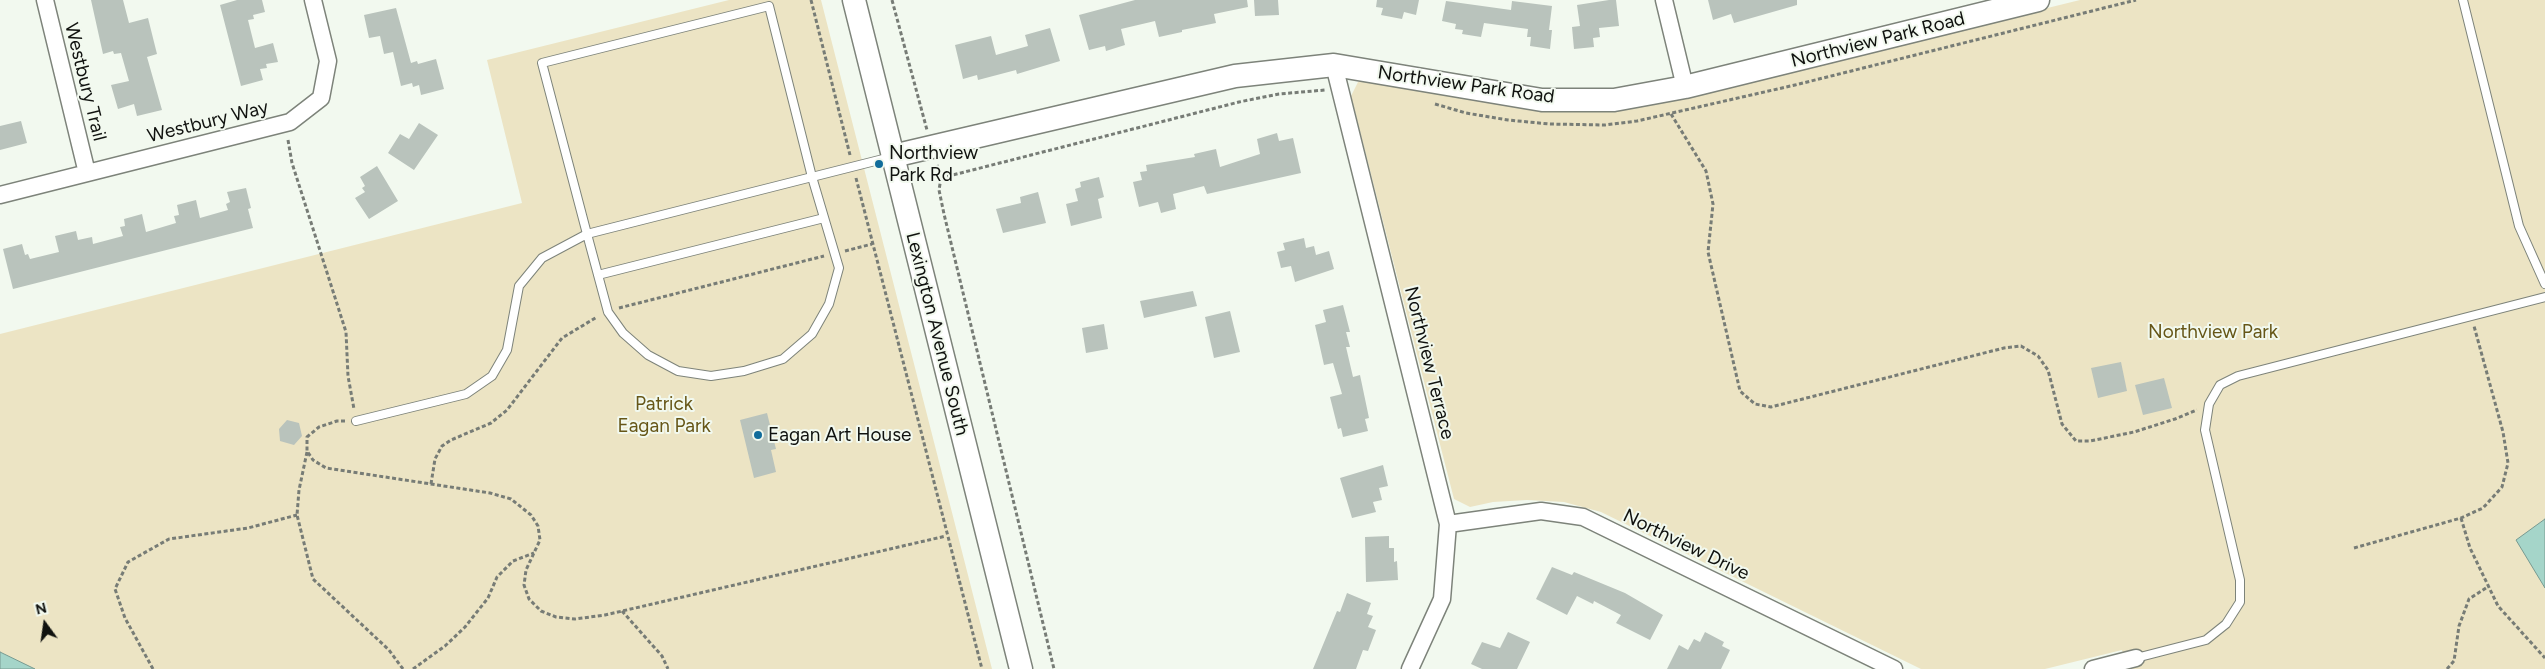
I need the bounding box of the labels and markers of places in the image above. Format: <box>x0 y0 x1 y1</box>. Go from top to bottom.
place label: Northview Park Rd <box>889 142 978 186</box>
marker: Northview Park Rd <box>873 158 885 170</box>
place label: Eagan Art House <box>768 424 911 446</box>
marker: Eagan Art House <box>752 429 764 441</box>

